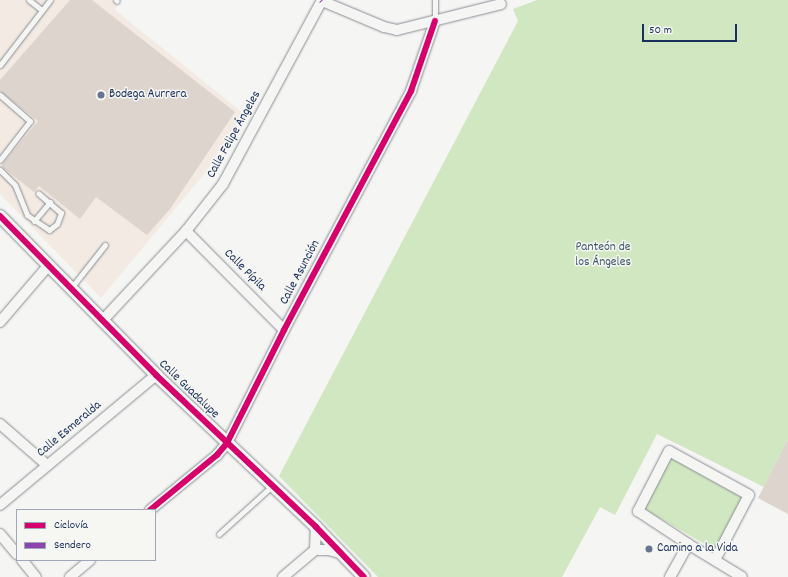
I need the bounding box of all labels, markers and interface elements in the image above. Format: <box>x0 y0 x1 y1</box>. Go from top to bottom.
scale bar <box>644 16 739 42</box>
text: 50 m <box>649 22 672 39</box>
place label: Bodega Aurrera <box>109 87 187 103</box>
street label: Calle Felipe Ángeles <box>205 89 265 181</box>
marker: Bodega Aurrera <box>96 90 106 100</box>
street label: Calle Asunción <box>277 238 325 308</box>
park label: Panteón de los Ángeles <box>575 241 631 272</box>
street label: Calle Pípila <box>220 247 268 295</box>
street label: Calle Guadalupe <box>154 357 222 423</box>
street label: Calle Esmeralda <box>34 398 106 462</box>
legend <box>16 509 156 561</box>
text: Ciclovía <box>54 517 88 534</box>
text: Sendero <box>54 537 91 554</box>
place label: Camino a la Vida <box>657 541 738 557</box>
marker: Camino a la Vida <box>644 544 654 554</box>

